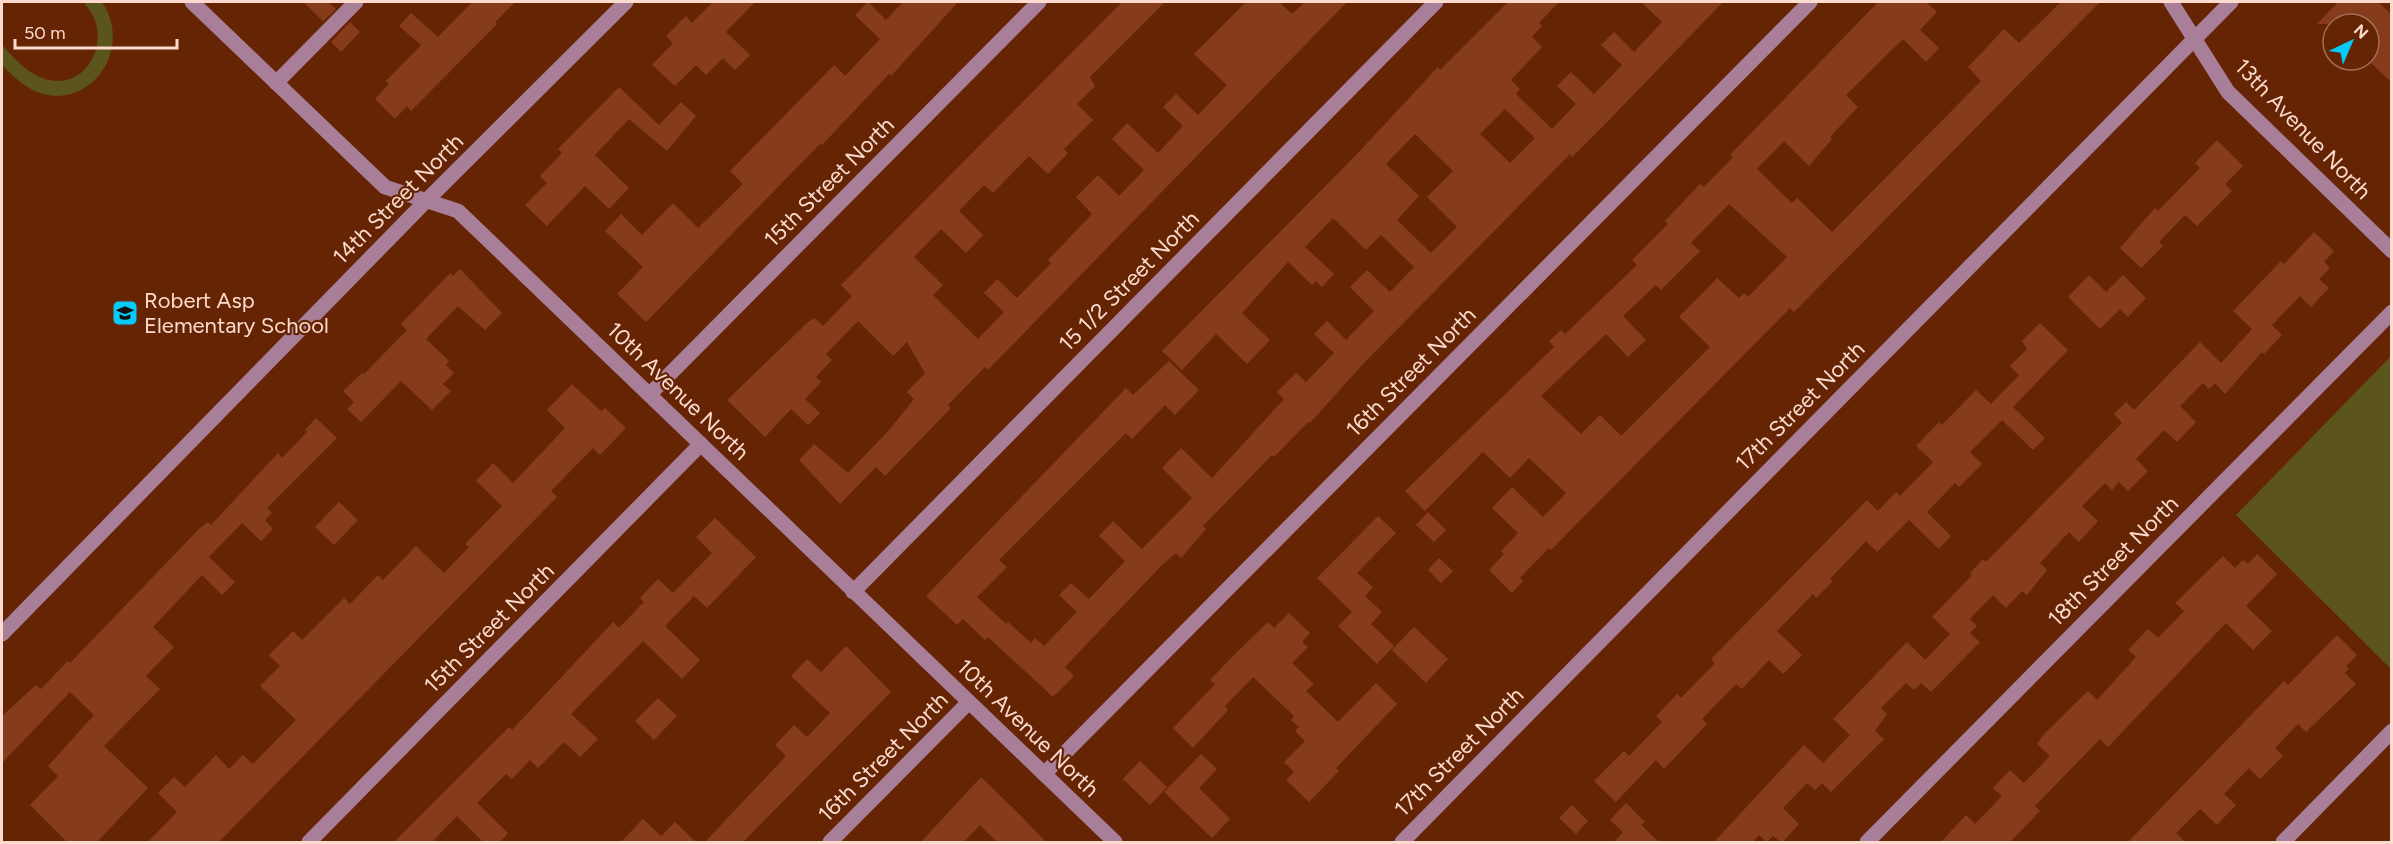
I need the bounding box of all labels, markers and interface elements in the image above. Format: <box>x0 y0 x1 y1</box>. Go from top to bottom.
scale bar <box>15 12 177 50</box>
north arrow <box>2321 12 2381 72</box>
text: N <box>2350 20 2372 43</box>
text: 50 m <box>24 22 66 44</box>
street label: 13th Avenue North <box>2229 53 2377 205</box>
street label: 15th Street North <box>758 111 900 253</box>
street label: 14th Street North <box>327 128 469 270</box>
street label: 15 1/2 Street North <box>1053 205 1205 357</box>
place label: Robert Asp Elementary School <box>144 287 329 339</box>
school or university icon: Robert Asp Elementary School <box>110 298 140 328</box>
street label: 16th Street North <box>1340 301 1482 443</box>
street label: 10th Avenue North <box>601 316 755 466</box>
street label: 17th Street North <box>1730 336 1870 476</box>
street label: 18th Street North <box>2042 490 2184 632</box>
street label: 15th Street North <box>418 557 560 699</box>
street label: 10th Avenue North <box>951 653 1105 803</box>
street label: 17th Street North <box>1389 682 1529 822</box>
street label: 16th Street North <box>812 686 954 828</box>

